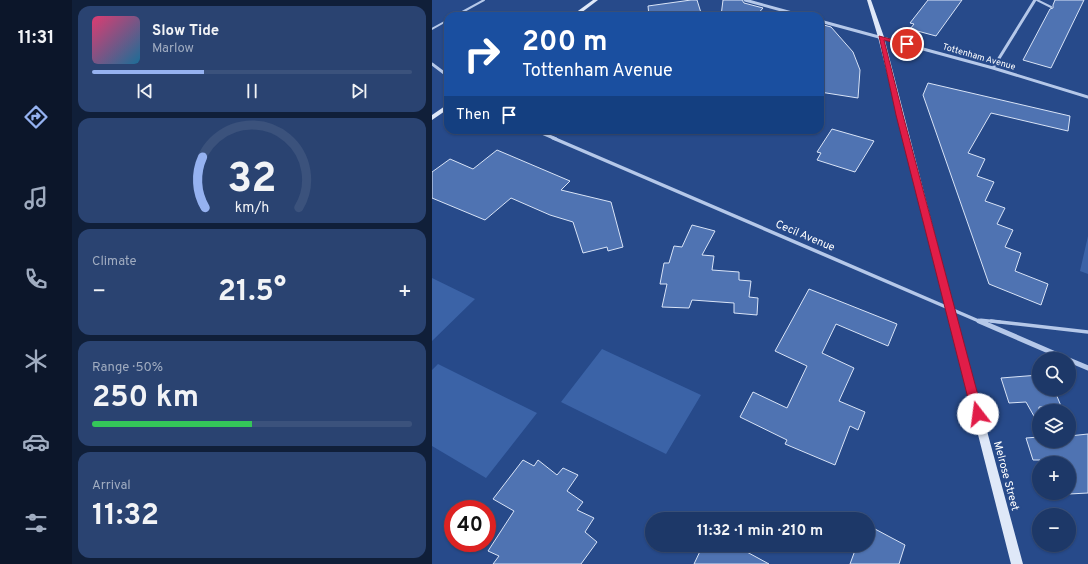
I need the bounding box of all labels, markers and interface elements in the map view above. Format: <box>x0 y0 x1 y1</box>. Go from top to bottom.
text: Slow Tide <box>152 22 219 41</box>
text: 200 m <box>522 25 608 61</box>
text: 11:31 <box>18 27 54 50</box>
pin <box>890 27 924 61</box>
icon: right <box>456 28 508 80</box>
icon: arrive <box>896 33 918 55</box>
text: Marlow <box>152 41 194 57</box>
street label: Tottenham Avenue <box>941 41 1017 73</box>
text: Tottenham Avenue <box>522 60 673 83</box>
icon: previous <box>134 80 156 102</box>
icon: pause <box>241 80 263 102</box>
icon: next <box>348 80 370 102</box>
icon: directions <box>22 103 50 131</box>
icon: arrive <box>498 104 520 126</box>
text: Then <box>456 106 490 125</box>
text: 32 <box>227 154 277 207</box>
icon: music <box>22 184 50 212</box>
text: km/h <box>235 199 269 217</box>
street label: Cecil Avenue <box>773 217 837 255</box>
text: Climate <box>92 254 137 270</box>
icon: phone <box>22 265 50 293</box>
text: 21.5° <box>218 274 286 311</box>
text: − <box>92 279 106 306</box>
text: + <box>398 279 412 306</box>
icon: climate <box>22 347 50 375</box>
map controls <box>1032 352 1076 552</box>
button: search <box>1032 352 1076 396</box>
text: Range · 50% <box>92 360 163 376</box>
text: 250 km <box>92 380 199 417</box>
position arrow <box>957 393 999 435</box>
button: layers <box>1032 404 1076 448</box>
icon: car <box>22 428 50 456</box>
street label: Melrose Street <box>990 440 1022 512</box>
button: + <box>1032 456 1076 500</box>
text: Arrival <box>92 478 131 494</box>
text: 11:32 <box>92 498 159 535</box>
speed limit sign: 40 <box>444 500 496 552</box>
button: − <box>1032 508 1076 552</box>
icon: filters <box>22 509 50 537</box>
text: 11:32 · 1 min · 210 m <box>697 522 823 541</box>

